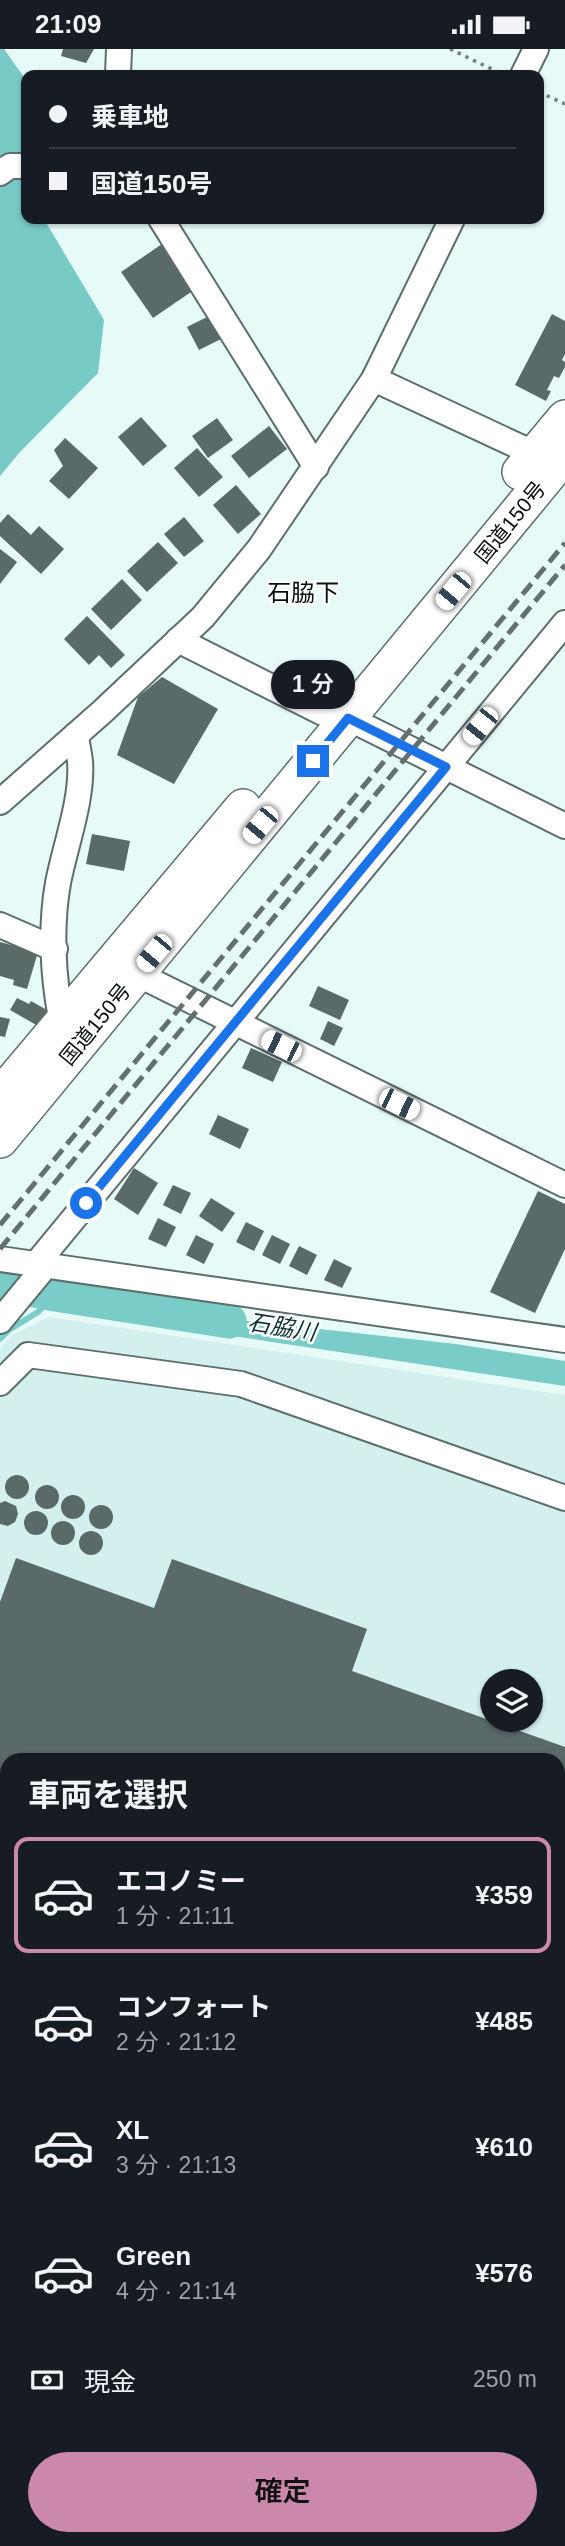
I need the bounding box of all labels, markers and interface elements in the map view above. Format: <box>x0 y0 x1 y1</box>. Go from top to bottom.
text: 21:09 <box>35 9 102 39</box>
text: 乗車地 <box>91 102 169 132</box>
text: 国道150号 <box>91 169 212 199</box>
street label: 国道150号 <box>470 477 550 567</box>
car <box>432 568 475 614</box>
district label: 石脇下 <box>267 579 339 606</box>
callout: 1 分 <box>271 659 355 709</box>
text: 1 分 <box>292 671 334 697</box>
car <box>459 703 502 749</box>
route end <box>297 745 329 777</box>
car <box>239 802 282 848</box>
car <box>133 930 176 976</box>
street label: 国道150号 <box>55 979 135 1069</box>
car <box>258 1027 305 1065</box>
car <box>376 1085 423 1123</box>
route start <box>70 1187 102 1219</box>
water label: 石脇川 <box>246 1309 321 1346</box>
map controls <box>480 1669 543 1732</box>
button: layers <box>480 1669 543 1732</box>
text: 車両を選択 <box>28 1777 188 1813</box>
icon: car <box>32 1864 95 1927</box>
text: エコノミー <box>116 1866 246 1896</box>
text: ¥359 <box>475 1880 533 1910</box>
text: 1 分 · 21:11 <box>116 1903 234 1929</box>
icon: car <box>32 1990 95 2053</box>
text: コンフォート <box>116 1992 271 2022</box>
text: ¥485 <box>475 2006 533 2036</box>
text: 2 分 · 21:12 <box>116 2029 236 2055</box>
text: XL <box>116 2115 149 2145</box>
icon: car <box>32 2116 95 2179</box>
text: ¥610 <box>475 2132 533 2162</box>
text: 3 分 · 21:13 <box>116 2152 236 2178</box>
text: Green <box>116 2241 191 2271</box>
icon: car <box>32 2242 95 2305</box>
text: ¥576 <box>475 2258 533 2288</box>
text: 4 分 · 21:14 <box>116 2278 236 2304</box>
icon: cash <box>28 2361 66 2399</box>
text: 250 m <box>473 2366 537 2392</box>
text: 現金 <box>84 2367 136 2397</box>
button: 確定 <box>28 2452 537 2532</box>

